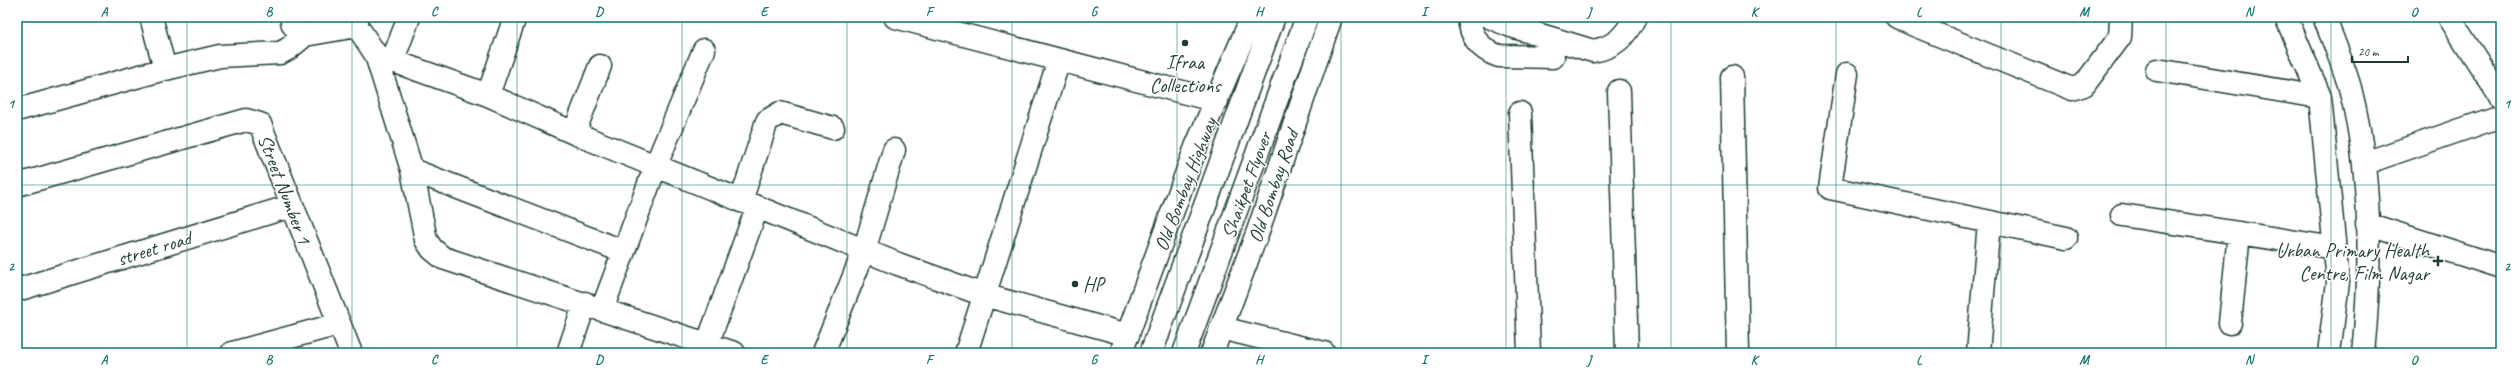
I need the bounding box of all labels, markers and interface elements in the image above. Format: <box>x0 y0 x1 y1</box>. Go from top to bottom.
text: A <box>101 4 109 20</box>
text: B <box>266 4 274 20</box>
text: C <box>431 4 439 20</box>
text: D <box>595 4 604 20</box>
text: E <box>761 4 770 20</box>
text: F <box>926 4 935 20</box>
text: G <box>1091 4 1099 20</box>
text: H <box>1255 4 1265 20</box>
text: I <box>1421 4 1430 20</box>
text: J <box>1586 4 1593 20</box>
text: K <box>1751 4 1761 20</box>
text: L <box>1916 4 1923 20</box>
text: M <box>2079 4 2090 20</box>
text: N <box>2245 4 2256 20</box>
text: O <box>2411 4 2420 20</box>
marker: Ifraa Collections <box>1180 38 1190 48</box>
scale bar <box>2352 38 2408 64</box>
text: 20 m <box>2358 44 2380 60</box>
place label: Ifraa Collections <box>1150 50 1222 98</box>
text: 1 <box>8 96 16 112</box>
text: 1 <box>2504 96 2512 112</box>
street label: Old Bombay Highway <box>1149 112 1223 254</box>
street label: Old Bombay Road <box>1243 124 1305 246</box>
street label: Shaikpet Flyover <box>1216 127 1278 242</box>
street label: Street Number 1 <box>252 131 317 248</box>
street label: street road <box>114 225 197 272</box>
place label: Urban Primary Health Centre, Film Nagar <box>2276 238 2431 286</box>
marker: Urban Primary Health Centre, Film Nagar <box>2432 255 2444 267</box>
text: 2 <box>8 259 15 275</box>
text: 2 <box>2504 259 2511 275</box>
place label: HP <box>1083 272 1106 297</box>
marker: HP <box>1070 279 1080 289</box>
text: A <box>101 352 109 368</box>
text: B <box>266 352 274 368</box>
text: C <box>431 352 439 368</box>
text: D <box>595 352 604 368</box>
text: E <box>761 352 770 368</box>
text: F <box>926 352 935 368</box>
text: G <box>1091 352 1099 368</box>
text: H <box>1255 352 1265 368</box>
text: I <box>1421 352 1430 368</box>
text: J <box>1586 352 1593 368</box>
text: K <box>1751 352 1761 368</box>
text: L <box>1916 352 1923 368</box>
text: M <box>2079 352 2090 368</box>
text: N <box>2245 352 2256 368</box>
text: O <box>2411 352 2420 368</box>

